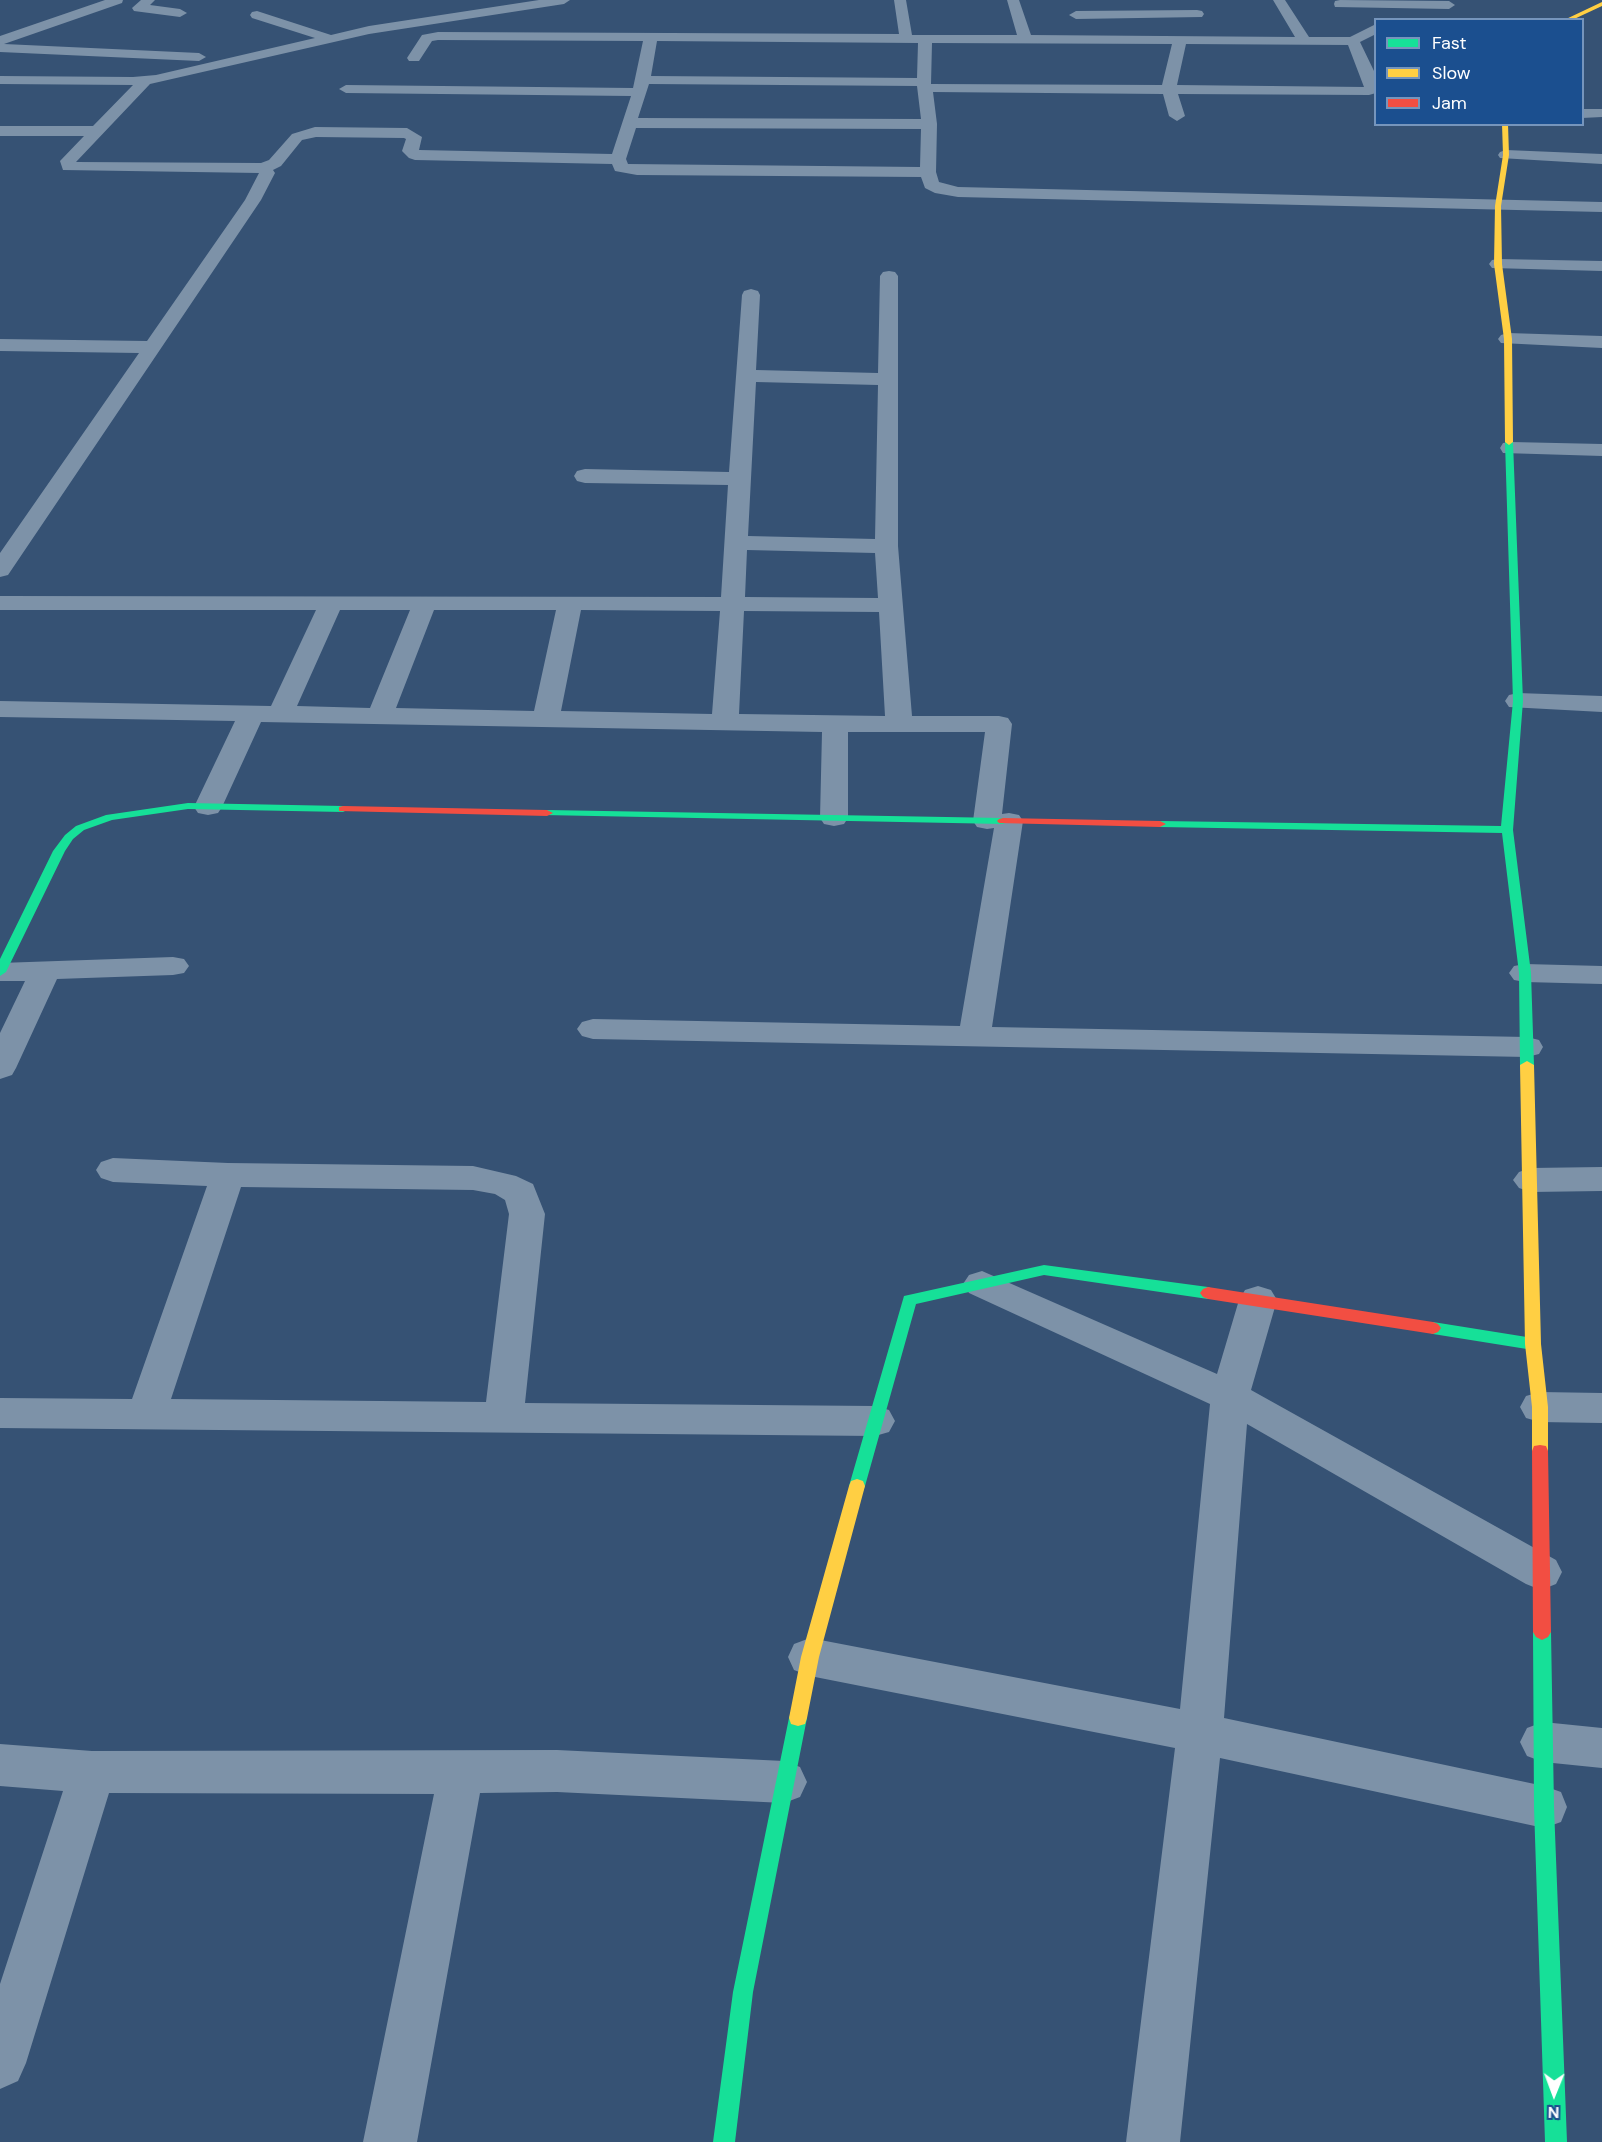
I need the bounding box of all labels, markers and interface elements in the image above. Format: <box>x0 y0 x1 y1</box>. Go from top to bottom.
legend <box>1374 18 1584 126</box>
text: Fast <box>1432 31 1467 55</box>
text: Slow <box>1432 61 1471 85</box>
text: Jam <box>1432 91 1467 115</box>
north arrow <box>1524 2064 1584 2124</box>
text: N <box>1548 2102 1560 2123</box>

